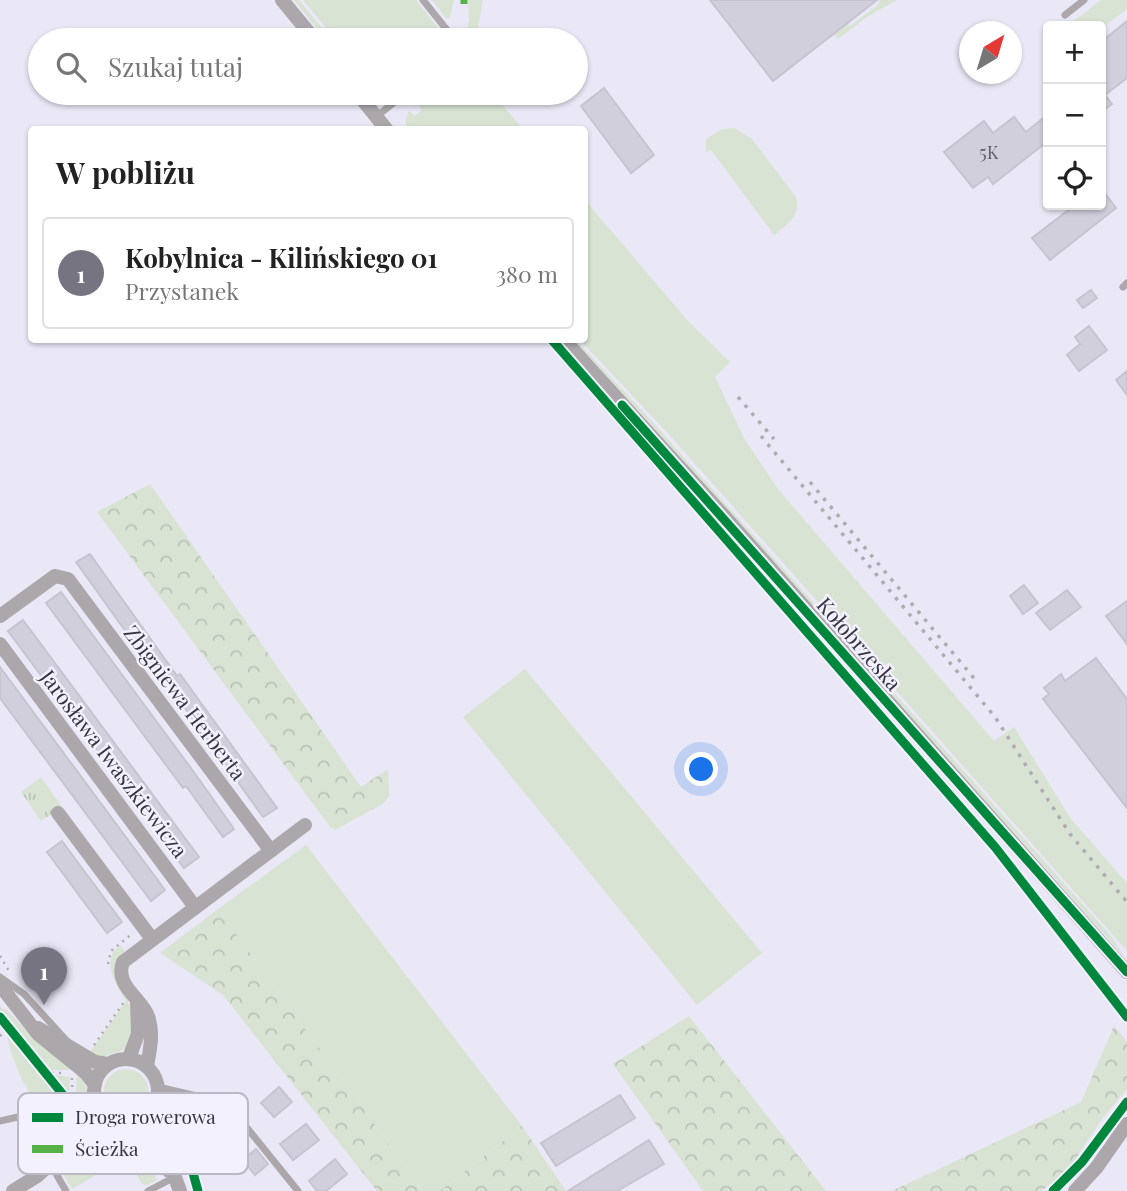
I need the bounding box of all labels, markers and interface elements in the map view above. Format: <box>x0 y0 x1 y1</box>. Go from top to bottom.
north arrow <box>959 21 1022 84</box>
map controls <box>1043 21 1106 210</box>
button: + <box>1043 21 1106 84</box>
search box <box>28 28 588 105</box>
icon: search <box>52 48 90 86</box>
text: Szukaj tutaj <box>108 49 243 84</box>
button: − <box>1043 84 1106 147</box>
house number: 5K <box>979 140 999 164</box>
button: locate <box>1043 147 1106 210</box>
text: W pobliżu <box>56 152 195 192</box>
text: Kobylnica - Kilińskiego 01 <box>125 240 438 275</box>
text: 1 <box>77 258 85 289</box>
text: 380 m <box>496 258 558 289</box>
text: Przystanek <box>125 275 239 306</box>
street label: Kołobrzeska <box>812 590 909 696</box>
street label: Zbigniewa Herberta <box>119 619 254 786</box>
street label: Jarosława Iwaszkiewicza <box>34 663 195 863</box>
your location <box>684 752 718 786</box>
pin: 1 <box>21 947 67 1005</box>
legend <box>18 1093 248 1174</box>
text: Droga rowerowa <box>75 1103 216 1129</box>
text: Ścieżka <box>75 1135 139 1161</box>

